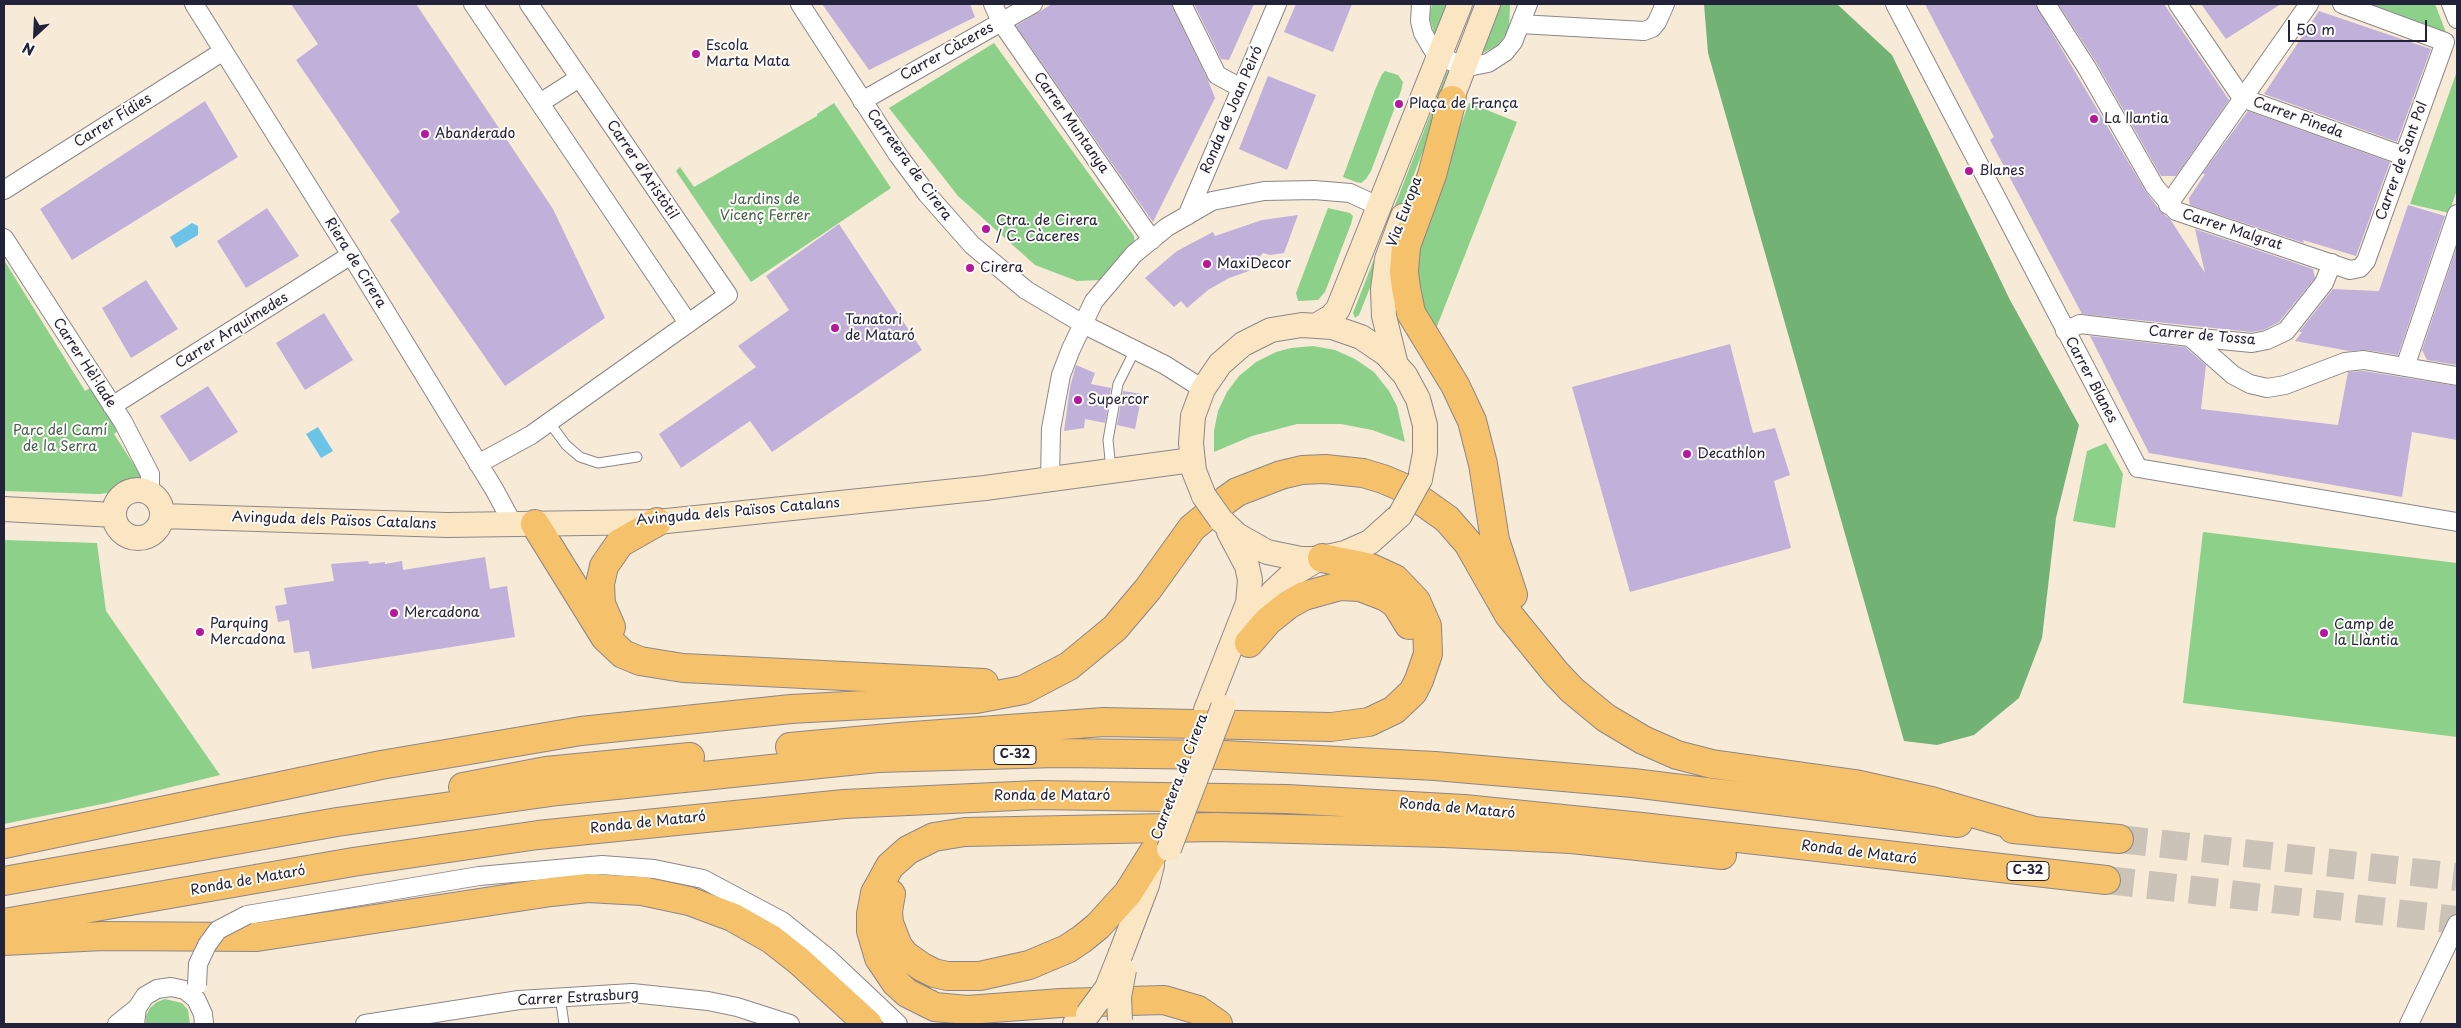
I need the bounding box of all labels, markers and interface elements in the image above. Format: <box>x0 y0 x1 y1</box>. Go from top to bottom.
north arrow <box>10 10 60 60</box>
scale bar <box>2291 10 2430 42</box>
text: 50 m <box>2296 17 2335 40</box>
street label: Carrer Càceres <box>897 19 997 85</box>
text: N <box>19 37 38 61</box>
place label: Escola Marta Mata <box>706 38 790 70</box>
street label: Ronda de Joan Peiró <box>1197 44 1267 176</box>
marker: Escola Marta Mata <box>690 48 702 60</box>
street label: Carrer Muntanya <box>1030 69 1112 177</box>
street label: Carrer Fídies <box>71 91 155 151</box>
street label: Carrer Pineda <box>2251 94 2345 142</box>
place label: Plaça de França <box>1409 96 1518 112</box>
marker: Plaça de França <box>1393 98 1405 110</box>
street label: Carrer de Sant Pol <box>2373 99 2431 223</box>
street label: Carretera de Cirera <box>863 106 955 224</box>
place label: La llantia <box>2104 111 2169 127</box>
marker: La llantia <box>2088 113 2100 125</box>
street label: Carrer d'Aristòtil <box>603 117 681 223</box>
place label: Abanderado <box>435 126 515 142</box>
marker: Abanderado <box>419 128 431 140</box>
place label: Blanes <box>1979 163 2024 179</box>
marker: Blanes <box>1963 165 1975 177</box>
street label: Via Europa <box>1384 174 1426 250</box>
park label: Jardins de Vicenç Ferrer <box>720 192 810 224</box>
street label: Carrer Malgrat <box>2180 206 2284 254</box>
place label: Ctra. de Cirera / C. Càceres <box>996 213 1098 246</box>
street label: Riera de Cirera <box>321 215 389 311</box>
marker: Ctra. de Cirera / C. Càceres <box>980 223 992 235</box>
place label: MaxiDecor <box>1217 256 1291 272</box>
marker: MaxiDecor <box>1201 258 1213 270</box>
place label: Cirera <box>980 260 1023 276</box>
marker: Cirera <box>964 262 976 274</box>
street label: Carrer Arquímedes <box>173 290 291 372</box>
place label: Tanatori de Mataró <box>845 312 915 344</box>
street label: Carrer Hèl·lade <box>49 315 119 411</box>
marker: Tanatori de Mataró <box>829 322 841 334</box>
street label: Carrer de Tossa <box>2148 323 2256 349</box>
street label: Carrer Blanes <box>2061 334 2121 426</box>
place label: Supercor <box>1088 392 1149 408</box>
marker: Supercor <box>1072 394 1084 406</box>
park label: Parc del Camí de la Serra <box>13 423 107 456</box>
place label: Decathlon <box>1697 446 1765 462</box>
marker: Decathlon <box>1681 448 1693 460</box>
street label: Avinguda dels Països Catalans <box>635 495 841 529</box>
street label: Avinguda dels Països Catalans <box>232 509 436 533</box>
place label: Mercadona <box>404 605 480 621</box>
marker: Mercadona <box>388 607 400 619</box>
place label: Parquing Mercadona <box>210 616 286 648</box>
place label: Camp de la Llàntia <box>2334 617 2399 650</box>
marker: Parquing Mercadona <box>194 626 206 638</box>
marker: Camp de la Llàntia <box>2318 627 2330 639</box>
street label: Carretera de Cirera <box>1148 712 1212 842</box>
road number: C-32 <box>994 746 1036 764</box>
street label: Ronda de Mataró <box>994 788 1110 804</box>
street label: Ronda de Mataró <box>1398 796 1516 822</box>
street label: Ronda de Mataró <box>589 809 707 837</box>
street label: Ronda de Mataró <box>1800 838 1918 868</box>
road number: C-32 <box>2007 861 2049 880</box>
street label: Ronda de Mataró <box>189 863 307 899</box>
street label: Carrer Estrasburg <box>517 986 639 1010</box>

